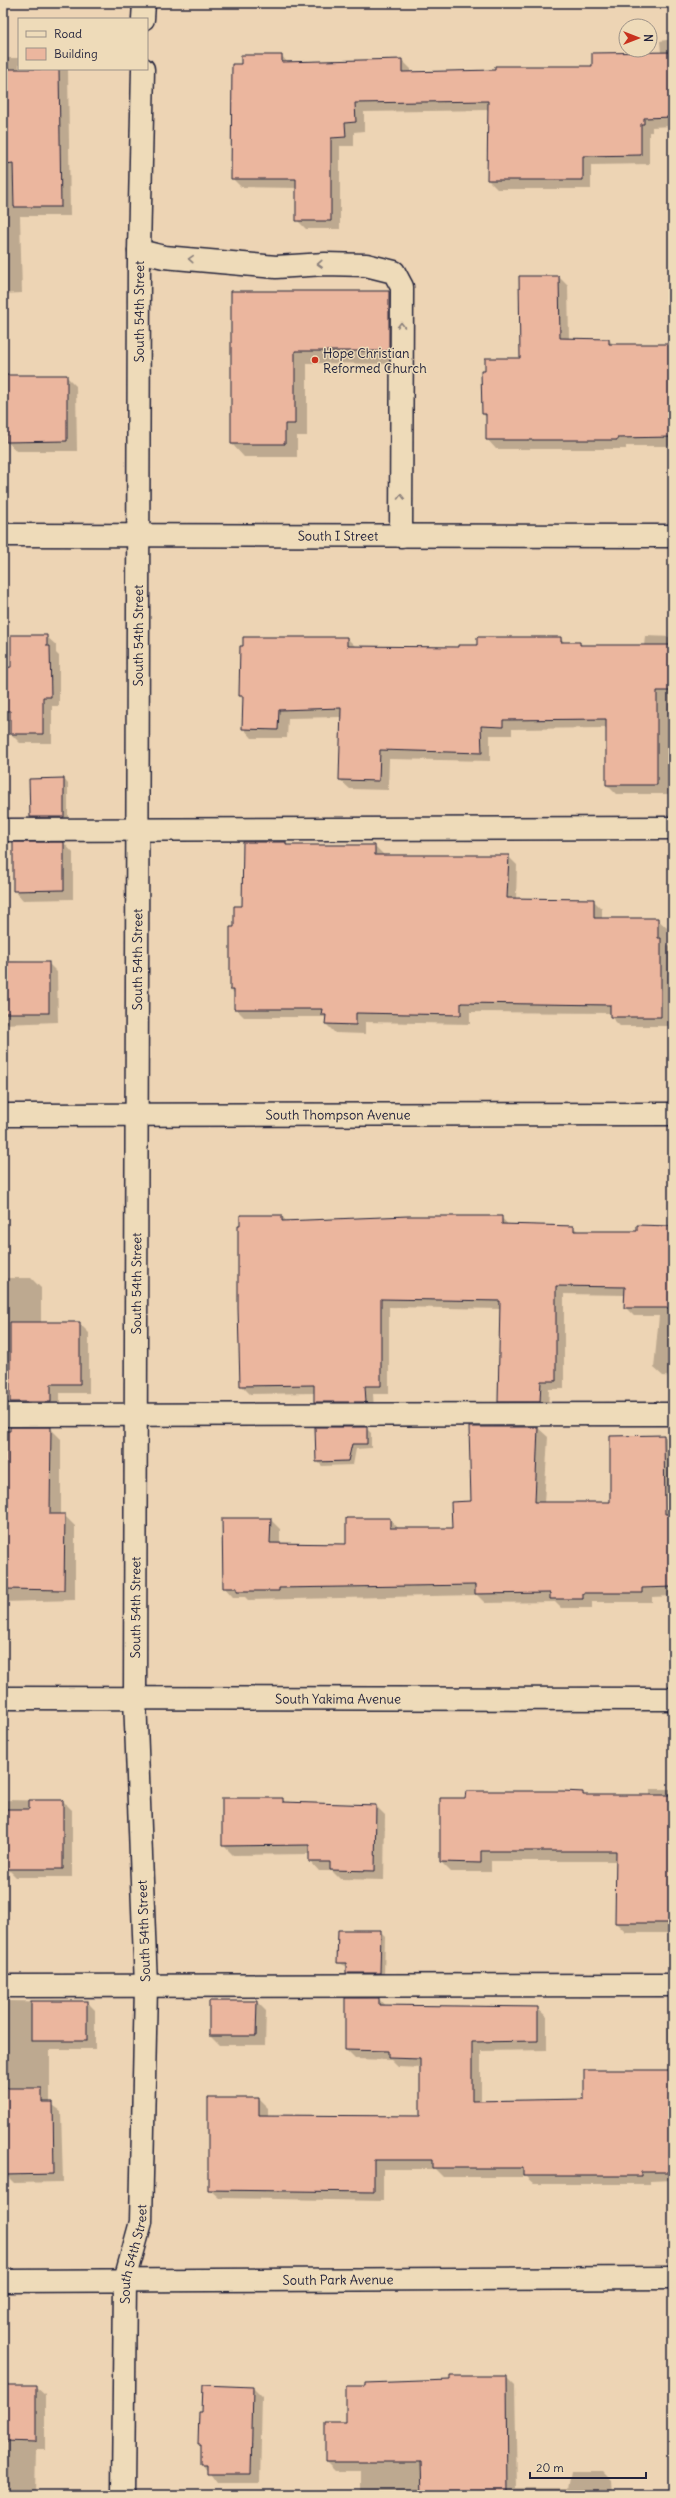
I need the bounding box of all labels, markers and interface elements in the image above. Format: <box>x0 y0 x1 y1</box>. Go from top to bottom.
legend <box>18 18 148 70</box>
north arrow <box>618 18 658 58</box>
text: Road <box>54 26 82 41</box>
text: N <box>641 34 655 42</box>
text: Building <box>54 46 98 61</box>
one-way arrow <box>188 254 194 263</box>
street label: South 54th Street <box>130 260 147 362</box>
one-way arrow <box>317 260 323 268</box>
one-way arrow <box>397 322 406 328</box>
place label: Hope Christian Reformed Church <box>323 345 427 377</box>
marker: Hope Christian Reformed Church <box>310 355 320 365</box>
one-way arrow <box>397 494 405 500</box>
street label: South I Street <box>298 527 379 544</box>
street label: South 54th Street <box>129 584 147 686</box>
street label: South 54th Street <box>128 908 146 1010</box>
street label: South Thompson Avenue <box>265 1106 411 1123</box>
street label: South 54th Street <box>128 1232 145 1334</box>
street label: South 54th Street <box>127 1556 144 1658</box>
street label: South Yakima Avenue <box>275 1690 401 1707</box>
street label: South 54th Street <box>134 1879 154 1982</box>
street label: South 54th Street <box>116 2203 150 2304</box>
street label: South Park Avenue <box>283 2271 393 2288</box>
scale bar <box>530 2454 646 2480</box>
text: 20 m <box>536 2460 564 2475</box>

